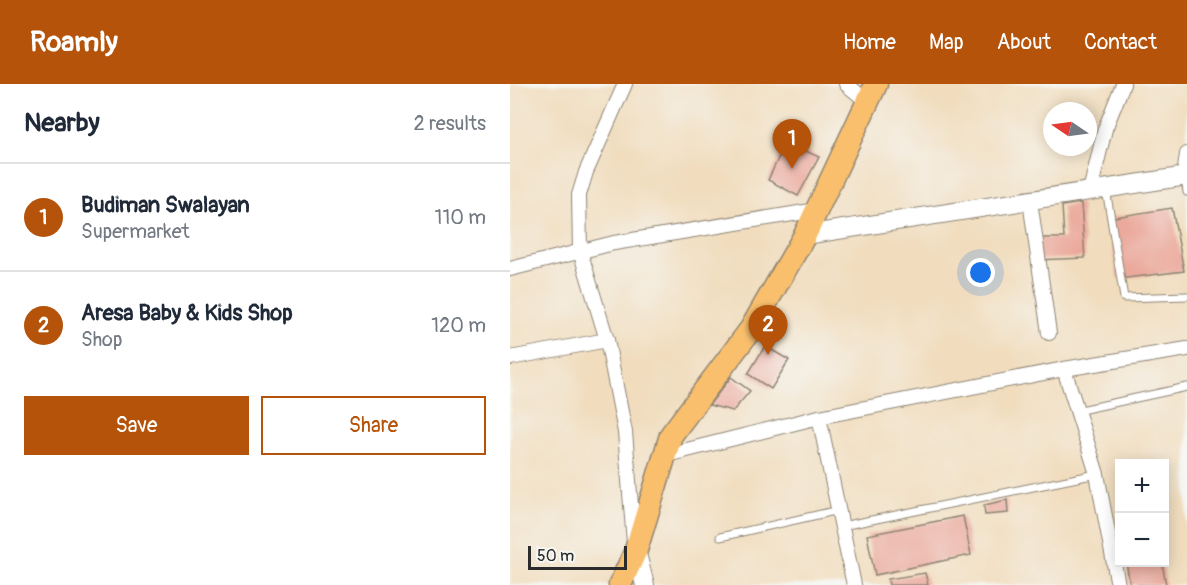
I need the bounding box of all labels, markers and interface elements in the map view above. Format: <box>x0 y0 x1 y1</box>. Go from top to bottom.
text: Roamly <box>30 25 118 60</box>
text: Home <box>843 29 896 56</box>
text: Map <box>929 29 964 56</box>
text: About <box>997 29 1051 56</box>
text: Contact <box>1084 29 1157 56</box>
north arrow <box>1043 102 1097 156</box>
text: Nearby <box>24 107 100 139</box>
text: 2 results <box>414 111 486 136</box>
pin: 1 <box>772 120 812 169</box>
text: Budiman Swalayan <box>81 191 250 219</box>
text: 1 <box>40 205 47 230</box>
text: 110 m <box>435 205 486 230</box>
text: Supermarket <box>81 219 190 244</box>
your location <box>966 258 995 287</box>
text: Aresa Baby & Kids Shop <box>81 299 293 327</box>
pin: 2 <box>748 306 788 355</box>
text: 2 <box>38 313 49 338</box>
text: 120 m <box>431 313 486 338</box>
text: Shop <box>81 327 122 352</box>
button: Save <box>24 396 249 455</box>
button: Share <box>261 396 486 455</box>
map controls <box>1115 459 1169 567</box>
button: + <box>1115 459 1169 513</box>
button: − <box>1115 513 1169 567</box>
scale bar <box>528 543 627 570</box>
text: 50 m <box>537 546 574 566</box>

